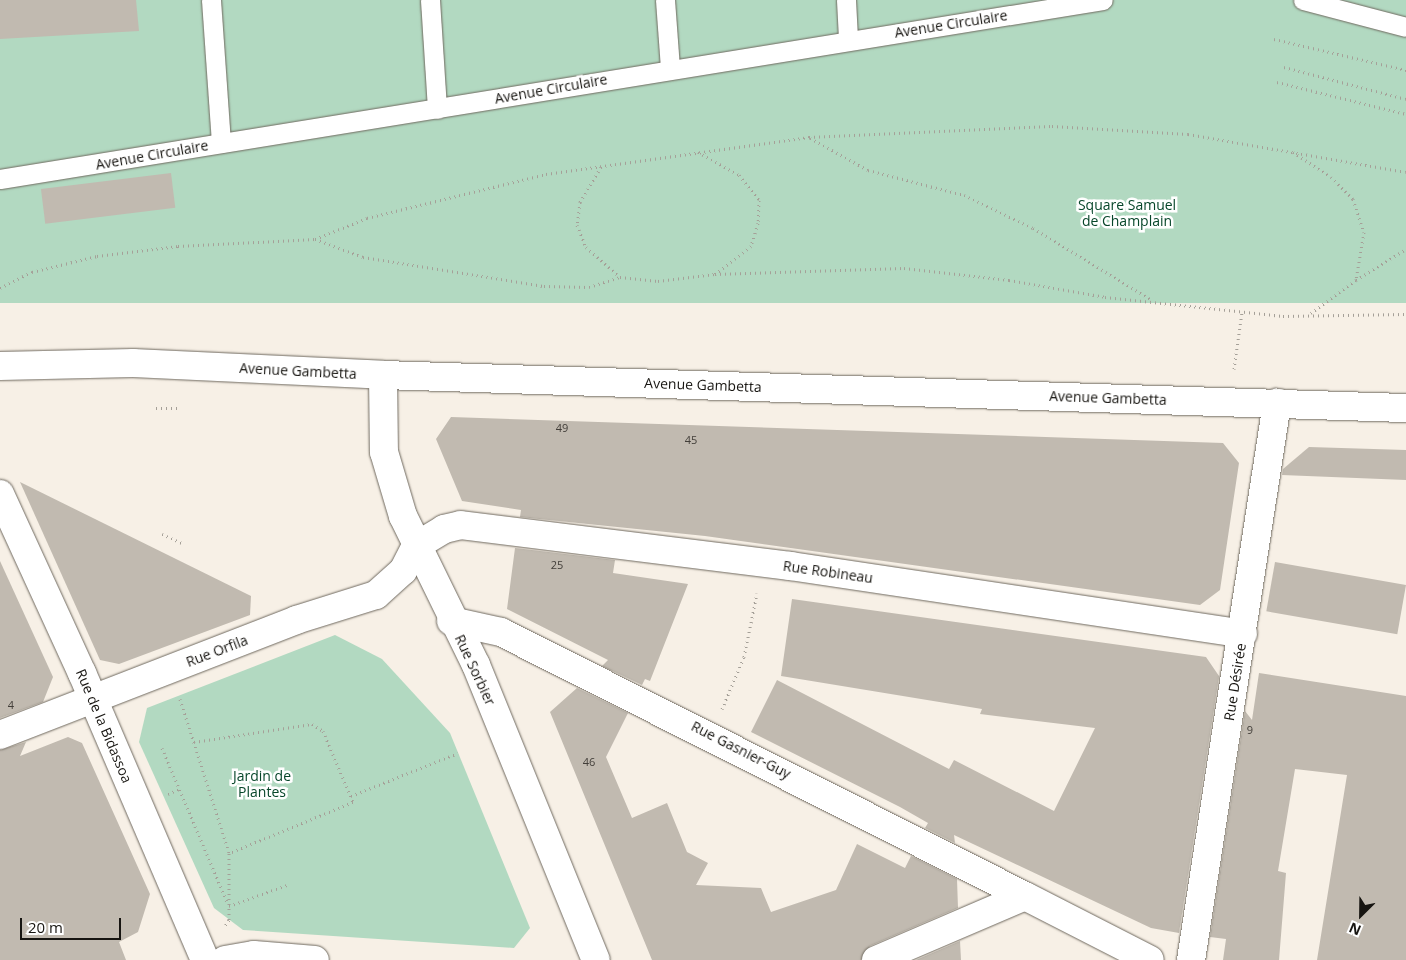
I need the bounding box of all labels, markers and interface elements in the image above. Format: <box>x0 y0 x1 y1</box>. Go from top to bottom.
street label: Avenue Circulaire <box>893 7 1009 41</box>
street label: Avenue Circulaire <box>493 71 609 107</box>
street label: Avenue Circulaire <box>94 137 210 173</box>
park label: Square Samuel de Champlain <box>1078 197 1176 230</box>
street label: Avenue Gambetta <box>239 360 357 382</box>
street label: Avenue Gambetta <box>644 375 762 395</box>
street label: Avenue Gambetta <box>1049 388 1167 408</box>
house number: 49 <box>556 421 568 435</box>
house number: 45 <box>685 433 697 447</box>
street label: Rue Robineau <box>782 557 874 587</box>
house number: 25 <box>551 558 563 572</box>
street label: Rue Orfila <box>184 632 250 670</box>
street label: Rue Sorbier <box>451 632 499 708</box>
street label: Rue Désirée <box>1221 642 1249 722</box>
street label: Rue de la Bidassoa <box>72 666 136 786</box>
house number: 4 <box>8 698 14 712</box>
street label: Rue Gasnier-Guy <box>688 718 794 782</box>
house number: 9 <box>1247 723 1253 737</box>
house number: 46 <box>583 755 595 769</box>
park label: Jardin de Plantes <box>233 768 291 800</box>
north arrow <box>1336 890 1386 940</box>
scale bar <box>22 908 124 940</box>
text: 20 m <box>28 917 63 937</box>
text: N <box>1346 918 1364 940</box>

